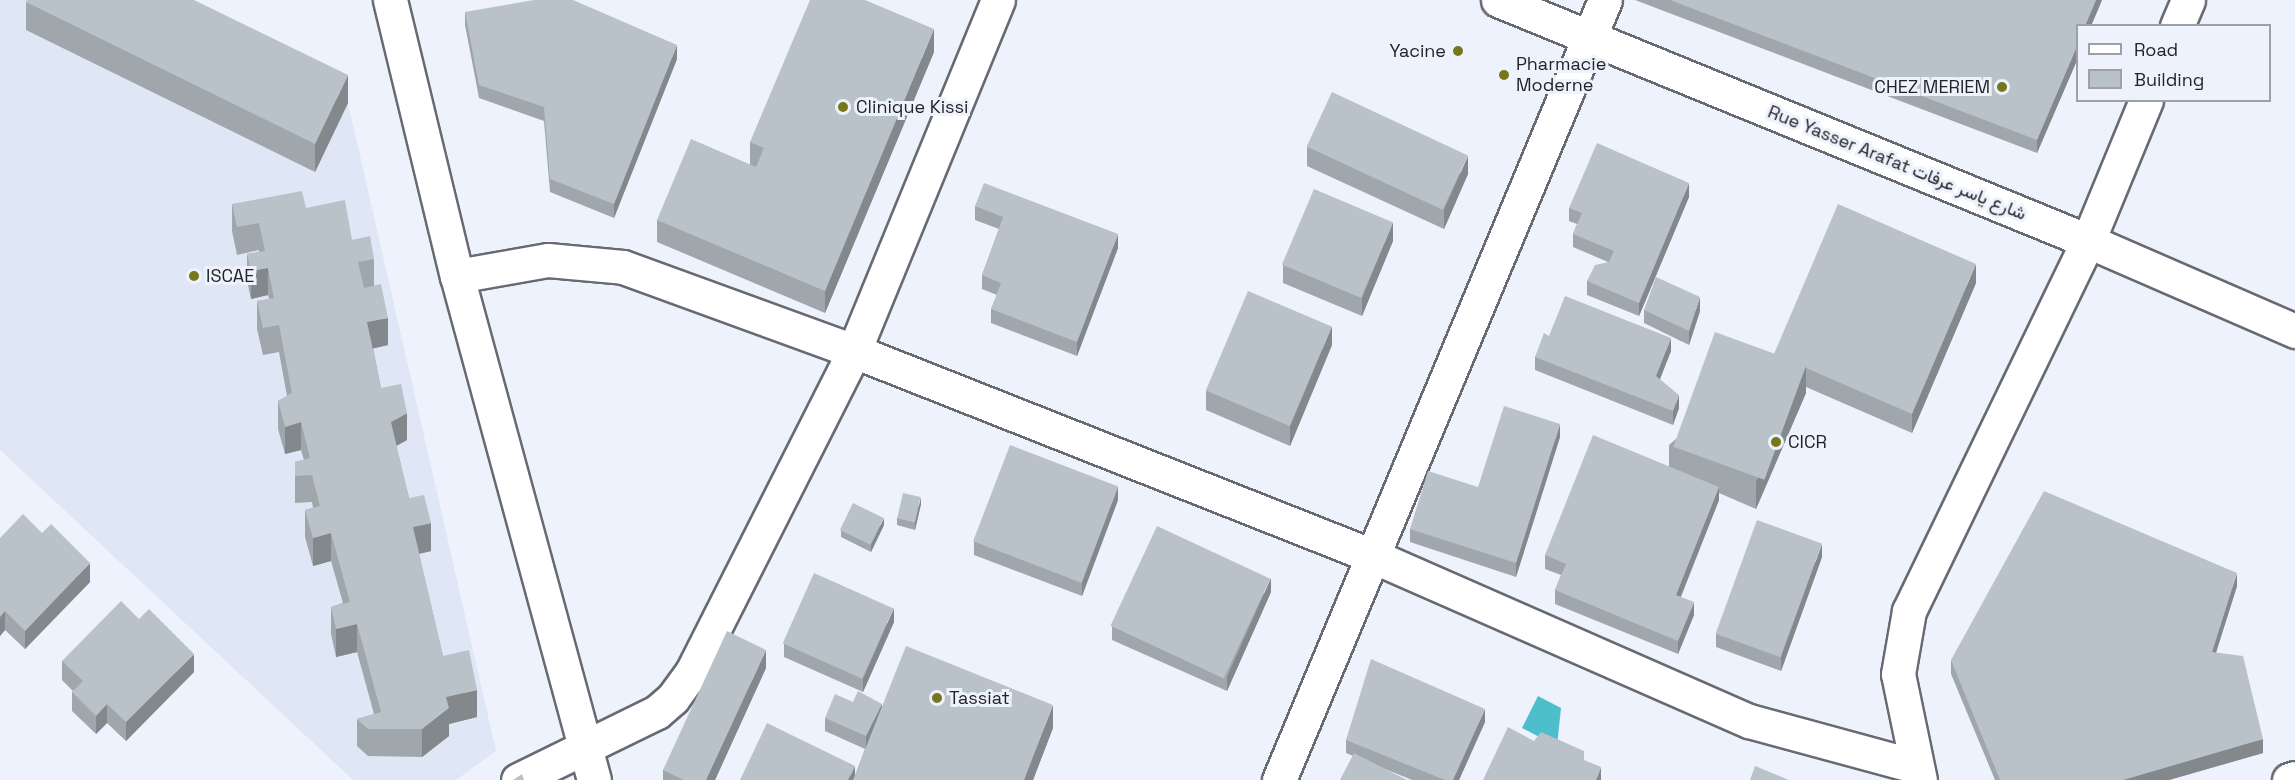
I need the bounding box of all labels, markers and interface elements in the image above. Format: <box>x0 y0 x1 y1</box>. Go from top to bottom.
legend <box>2076 24 2271 102</box>
text: Road <box>2134 38 2178 61</box>
place label: Yacine <box>1390 40 1446 62</box>
marker: Yacine <box>1451 44 1465 58</box>
place label: Pharmacie Moderne <box>1516 54 1606 97</box>
marker: Pharmacie Moderne <box>1497 68 1511 82</box>
text: Building <box>2134 68 2204 91</box>
place label: CHEZ MERIEM <box>1874 76 1990 98</box>
marker: CHEZ MERIEM <box>1995 80 2009 94</box>
place label: Clinique Kissi <box>856 96 968 118</box>
marker: Clinique Kissi <box>834 98 852 116</box>
street label: Rue Yasser Arafat شارع ياسر عرفات <box>1764 101 2030 225</box>
place label: ISCAE <box>206 265 254 287</box>
marker: ISCAE <box>187 269 201 283</box>
place label: CICR <box>1788 431 1827 453</box>
marker: CICR <box>1769 435 1783 449</box>
place label: Tassiat <box>949 687 1010 709</box>
marker: Tassiat <box>930 691 944 705</box>

